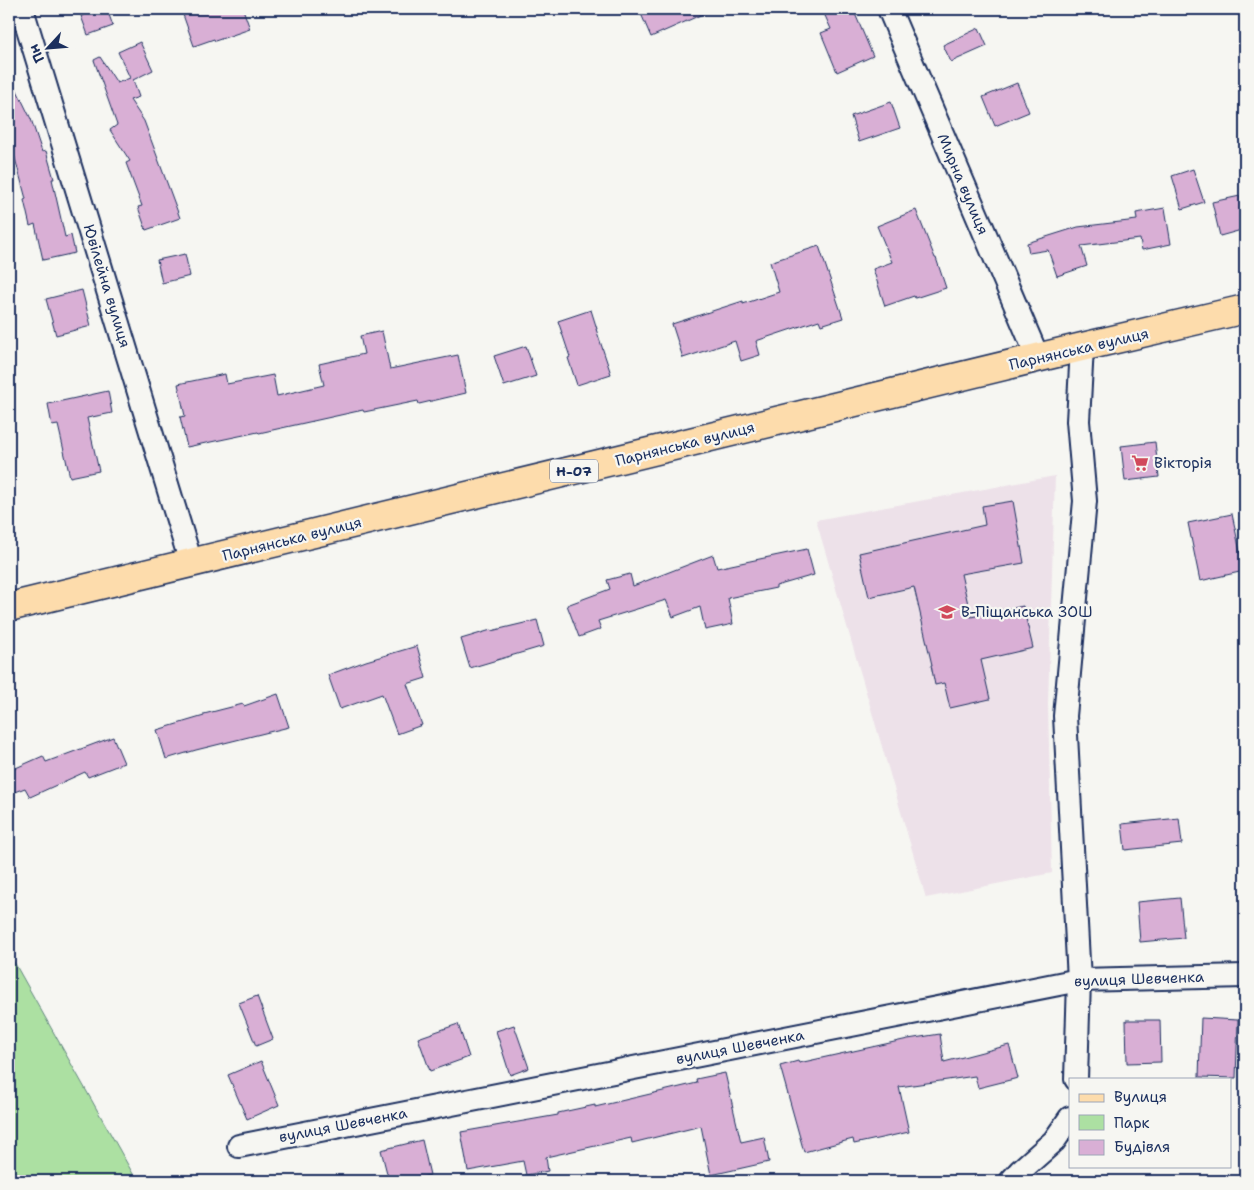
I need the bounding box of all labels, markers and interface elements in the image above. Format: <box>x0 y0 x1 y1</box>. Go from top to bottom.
north arrow <box>22 22 72 72</box>
text: Пн <box>24 41 48 66</box>
street label: Мирна вулиця <box>933 130 993 238</box>
street label: Ювілейна вулиця <box>79 222 135 350</box>
street label: Парнянська вулиця <box>1007 323 1151 375</box>
street label: Парнянська вулиця <box>613 417 757 471</box>
supermarket icon: Вікторія <box>1130 453 1150 473</box>
place label: Вікторія <box>1154 453 1212 473</box>
road number: Н-07 <box>550 460 598 482</box>
street label: Парнянська вулиця <box>220 512 364 566</box>
school or university icon: В-Піщанська ЗОШ <box>937 602 957 622</box>
place label: В-Піщанська ЗОШ <box>961 602 1092 622</box>
street label: вулиця Шевченка <box>1074 967 1205 991</box>
street label: вулиця Шевченка <box>674 1025 806 1069</box>
legend <box>1069 1078 1232 1168</box>
text: Вулиця <box>1114 1087 1167 1107</box>
street label: вулиця Шевченка <box>277 1103 409 1147</box>
text: Парк <box>1114 1113 1150 1133</box>
text: Будівля <box>1114 1137 1170 1157</box>

